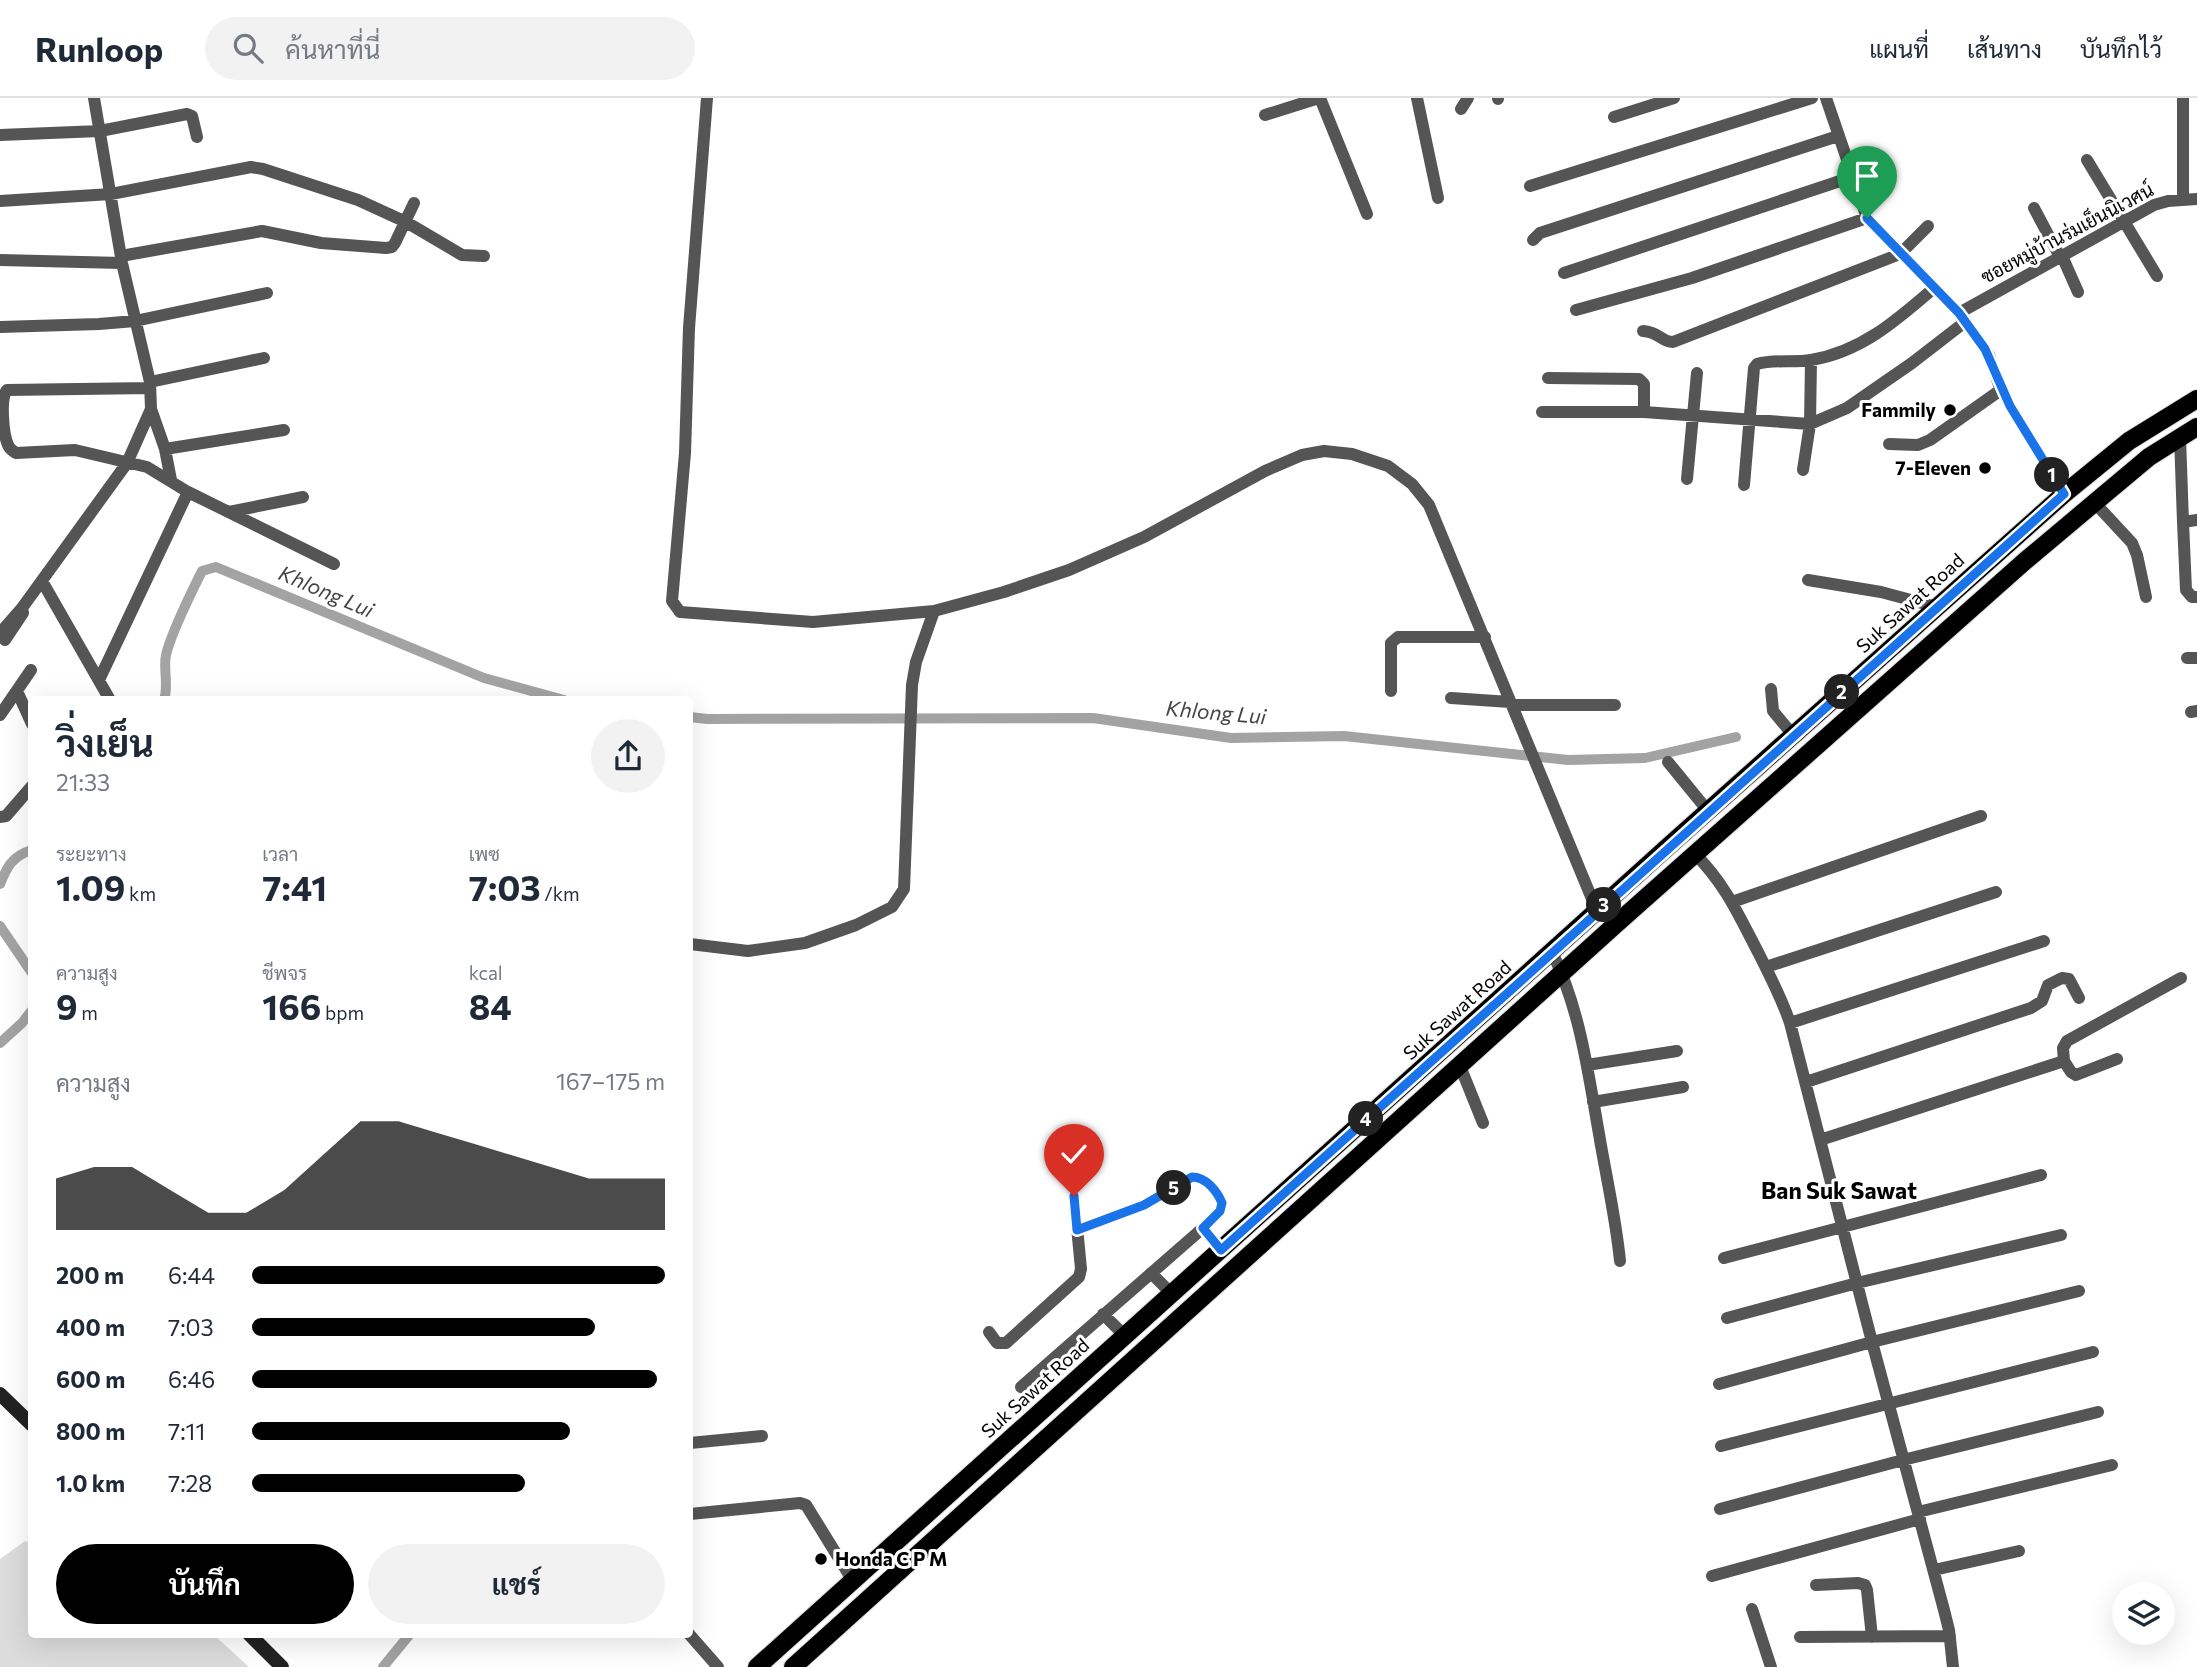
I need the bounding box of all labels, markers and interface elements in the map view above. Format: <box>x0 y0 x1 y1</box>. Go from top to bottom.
search box <box>205 17 695 80</box>
text: Runloop <box>35 28 163 69</box>
icon: search <box>229 29 267 67</box>
text: ค้นหาที่นี่ <box>285 33 380 64</box>
text: แผนที่ <box>1869 34 1929 63</box>
text: เส้นทาง <box>1967 34 2042 63</box>
text: บันทึกไว้ <box>2080 34 2162 63</box>
pin <box>1837 146 1897 218</box>
icon: arrive <box>1848 157 1886 195</box>
street label: ซอยหมู่บ้านร่มเย็นนิเวศน์ <box>1976 176 2158 290</box>
place label: Fammily <box>1861 398 1937 421</box>
marker: Fammily <box>1942 402 1958 418</box>
place label: 7-Eleven <box>1895 456 1971 479</box>
pin: 1 <box>2035 458 2070 492</box>
marker: 7-Eleven <box>1977 460 1993 476</box>
text: 1 <box>2047 463 2056 486</box>
street label: Suk Sawat Road <box>1851 548 1968 657</box>
water label: Khlong Lui <box>275 559 378 622</box>
pin: 2 <box>1825 674 1860 710</box>
text: 2 <box>1836 680 1847 703</box>
water label: Khlong Lui <box>1165 695 1268 728</box>
text: วิ่งเย็น <box>56 718 154 765</box>
button: share <box>591 719 665 793</box>
text: 21:33 <box>56 768 110 796</box>
text: ระยะทาง <box>56 842 127 865</box>
text: เวลา <box>262 842 298 865</box>
text: เพซ <box>469 842 500 865</box>
text: 1.09 <box>56 865 125 908</box>
text: 7:41 <box>262 865 327 908</box>
text: 7:03 <box>469 865 541 908</box>
text: km <box>125 882 156 905</box>
text: /km <box>541 882 580 905</box>
pin: 3 <box>1586 888 1622 922</box>
text: 3 <box>1598 893 1609 916</box>
street label: Suk Sawat Road <box>1398 955 1515 1064</box>
text: ความสูง <box>56 961 118 984</box>
text: ชีพจร <box>262 961 307 984</box>
text: kcal <box>469 961 503 984</box>
text: 9 <box>56 984 78 1027</box>
text: 166 <box>262 984 321 1027</box>
text: 84 <box>469 984 512 1027</box>
text: m <box>78 1001 98 1024</box>
text: bpm <box>321 1001 364 1024</box>
text: 167–175 m <box>556 1067 665 1095</box>
text: ความสูง <box>56 1069 131 1097</box>
pin: 4 <box>1348 1102 1384 1136</box>
text: 4 <box>1360 1107 1371 1130</box>
pin <box>1044 1124 1104 1196</box>
icon: check <box>1055 1135 1093 1173</box>
pin: 5 <box>1156 1170 1192 1206</box>
text: 5 <box>1168 1176 1179 1199</box>
district label: Ban Suk Sawat <box>1761 1176 1917 1204</box>
text: 200 m <box>56 1261 124 1289</box>
text: 6:44 <box>168 1261 215 1289</box>
text: 400 m <box>56 1313 125 1341</box>
text: 7:03 <box>168 1313 214 1341</box>
street label: Suk Sawat Road <box>976 1333 1093 1442</box>
text: 600 m <box>56 1365 125 1393</box>
text: 6:46 <box>168 1365 215 1393</box>
text: 800 m <box>56 1417 125 1445</box>
text: 7:11 <box>168 1417 205 1445</box>
text: 1.0 km <box>56 1469 125 1497</box>
text: 7:28 <box>168 1469 212 1497</box>
button: บันทึก <box>56 1544 354 1624</box>
button: แชร์ <box>368 1544 665 1624</box>
place label: Honda C P M <box>835 1547 947 1570</box>
marker: Honda C P M <box>813 1551 829 1567</box>
map controls <box>2112 1582 2175 1645</box>
button: layers <box>2112 1582 2175 1645</box>

